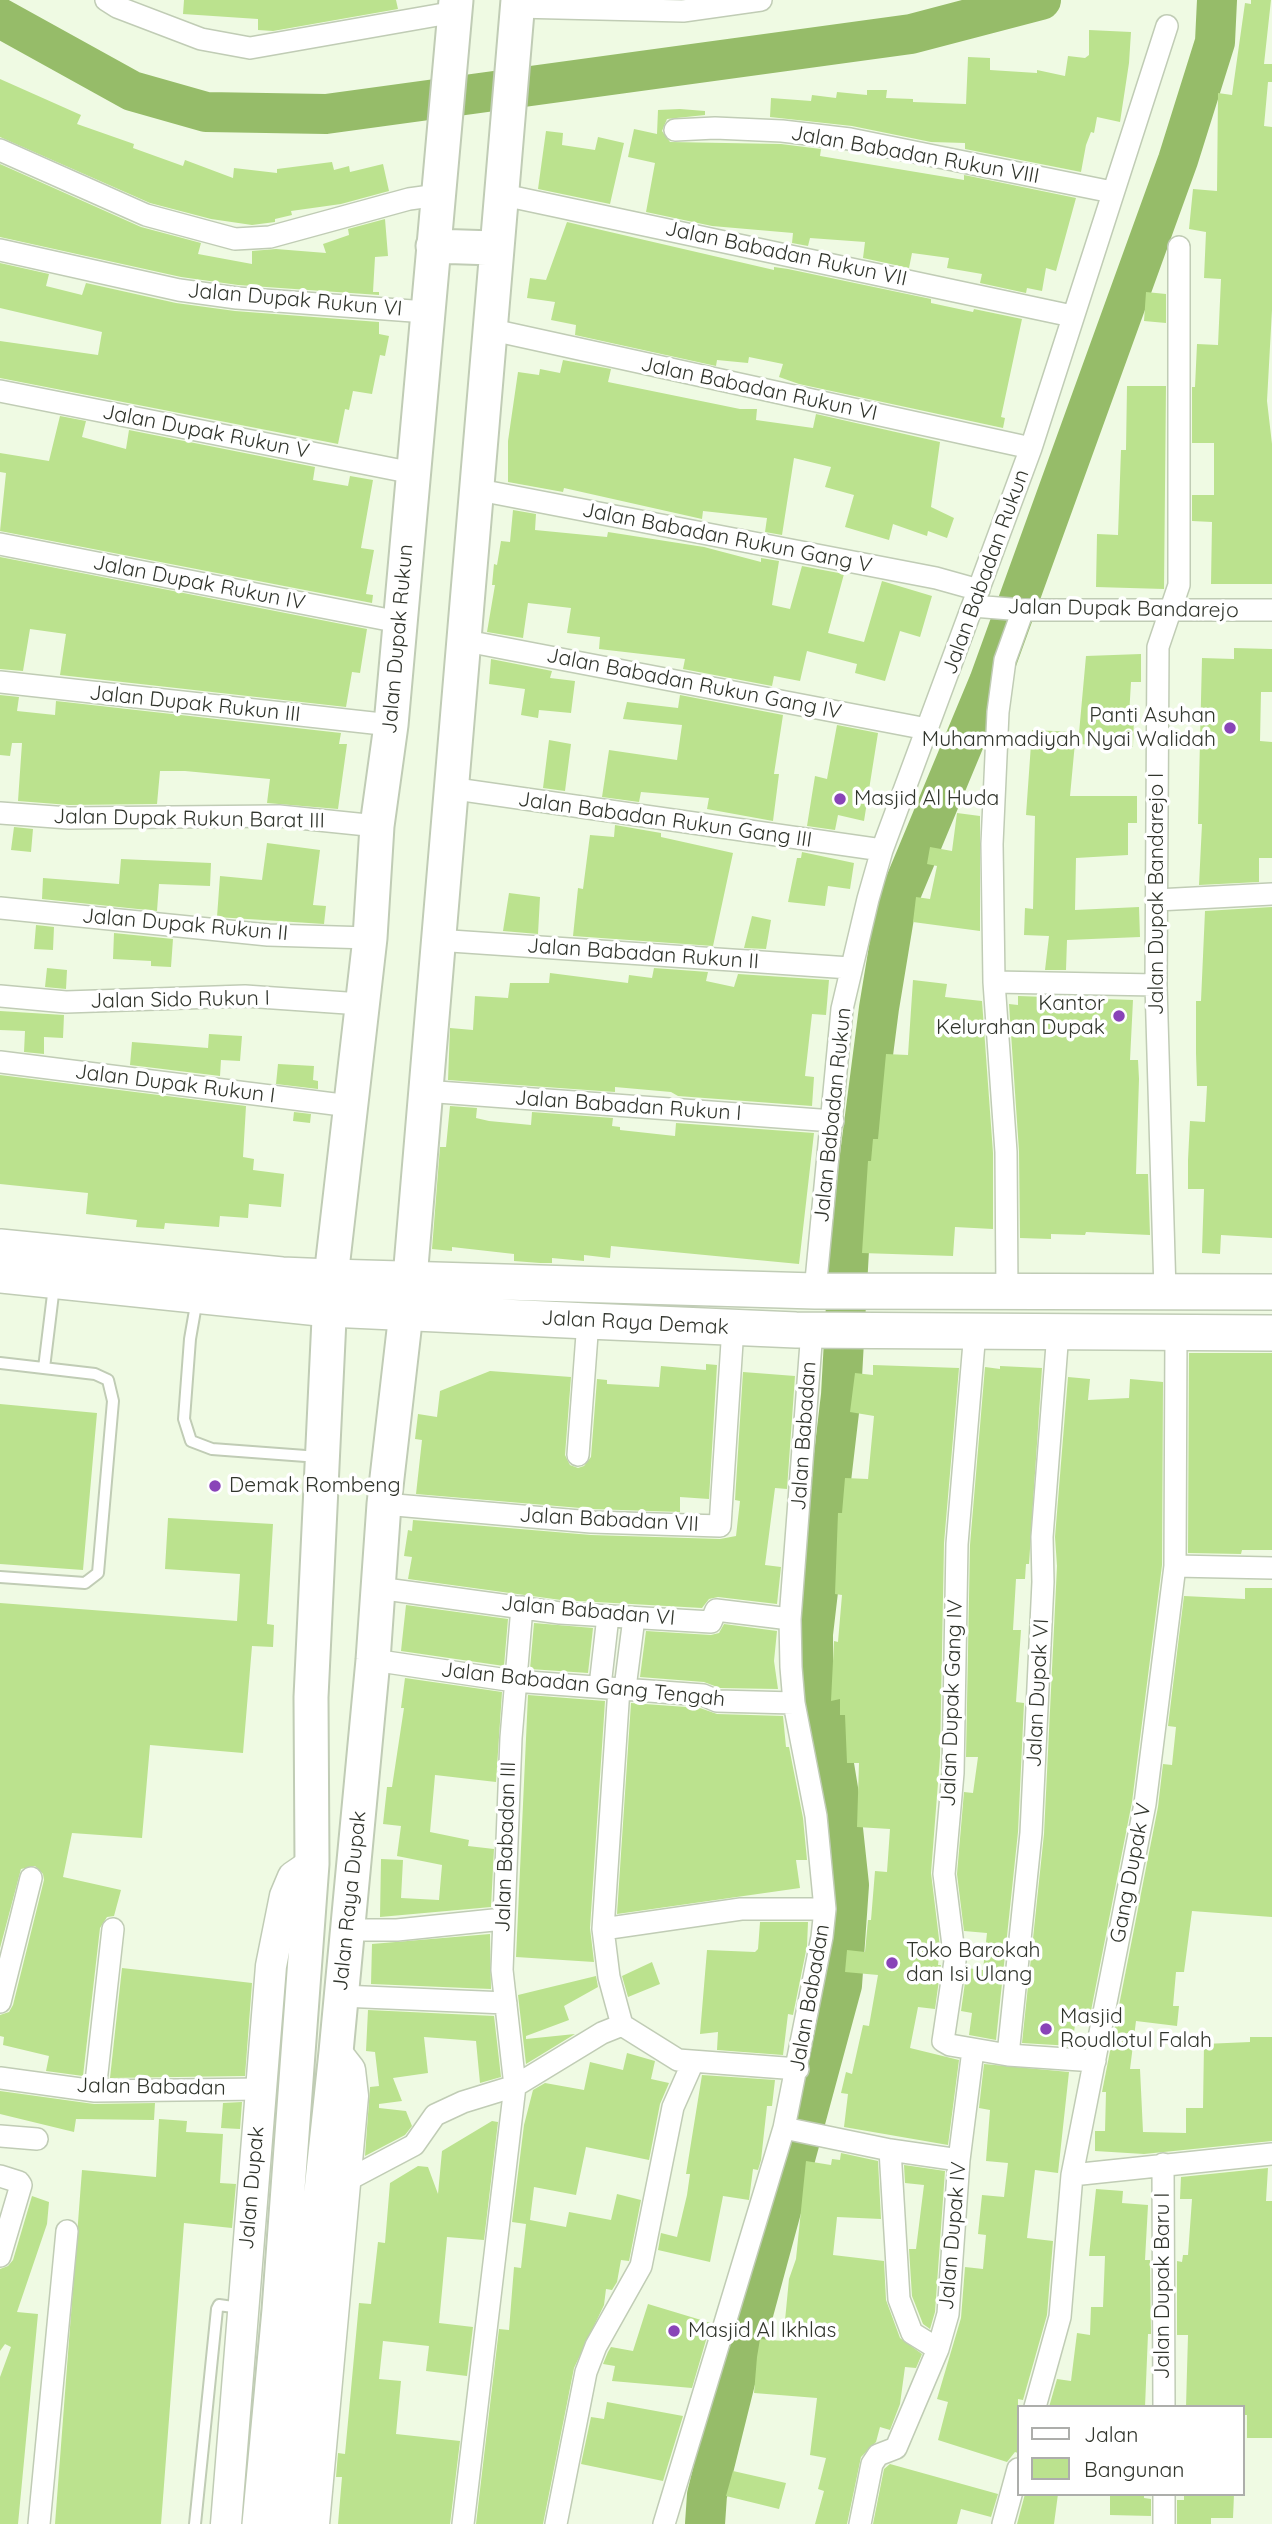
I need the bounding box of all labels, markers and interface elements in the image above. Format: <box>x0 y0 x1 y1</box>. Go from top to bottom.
street label: Jalan Babadan Rukun VIII <box>789 121 1041 189</box>
street label: Jalan Babadan Rukun VII <box>663 216 909 292</box>
street label: Jalan Dupak Rukun VI <box>187 278 403 322</box>
street label: Jalan Babadan Rukun VI <box>638 352 880 426</box>
street label: Jalan Dupak Rukun V <box>100 400 312 464</box>
street label: Jalan Babadan Rukun <box>937 466 1035 678</box>
street label: Jalan Babadan Rukun Gang V <box>580 498 874 578</box>
street label: Jalan Dupak Rukun <box>377 543 419 735</box>
street label: Jalan Dupak Rukun IV <box>91 550 307 616</box>
street label: Jalan Dupak Bandarejo <box>1007 594 1239 624</box>
street label: Jalan Babadan Rukun Gang IV <box>544 643 844 725</box>
street label: Jalan Dupak Rukun III <box>88 680 302 728</box>
place label: Panti Asuhan Muhammadiyah Nyai Walidah <box>922 703 1216 753</box>
marker: Panti Asuhan Muhammadiyah Nyai Walidah <box>1222 720 1238 736</box>
street label: Jalan Dupak Bandarejo I <box>1144 773 1170 1015</box>
place label: Masjid Al Huda <box>854 786 999 812</box>
street label: Jalan Babadan Rukun Gang III <box>516 787 814 853</box>
marker: Masjid Al Huda <box>832 791 848 807</box>
street label: Jalan Dupak Rukun Barat III <box>53 804 325 834</box>
street label: Jalan Dupak Rukun II <box>81 903 289 947</box>
street label: Jalan Babadan Rukun II <box>526 933 760 975</box>
street label: Jalan Sido Rukun I <box>90 986 270 1014</box>
place label: Kantor Kelurahan Dupak <box>936 991 1105 1041</box>
street label: Jalan Babadan Rukun <box>809 1006 857 1224</box>
marker: Kantor Kelurahan Dupak <box>1111 1008 1127 1024</box>
street label: Jalan Dupak Rukun I <box>73 1059 277 1109</box>
street label: Jalan Babadan Rukun I <box>514 1086 742 1126</box>
street label: Jalan Raya Demak <box>541 1306 729 1340</box>
street label: Jalan Babadan <box>786 1361 822 1511</box>
place label: Demak Rombeng <box>229 1473 401 1499</box>
marker: Demak Rombeng <box>207 1478 223 1494</box>
street label: Jalan Babadan VII <box>519 1503 699 1537</box>
street label: Jalan Babadan VI <box>500 1591 676 1631</box>
street label: Jalan Dupak Gang IV <box>936 1599 968 1807</box>
street label: Jalan Dupak VI <box>1022 1618 1054 1768</box>
street label: Jalan Babadan Gang Tengah <box>440 1658 726 1712</box>
street label: Jalan Babadan III <box>490 1761 522 1933</box>
street label: Gang Dupak V <box>1105 1801 1157 1945</box>
street label: Jalan Raya Dupak <box>328 1810 372 1992</box>
street label: Jalan Babadan <box>785 1922 835 2074</box>
place label: Toko Barokah dan Isi Ulang <box>906 1938 1041 1988</box>
marker: Toko Barokah dan Isi Ulang <box>884 1955 900 1971</box>
place label: Masjid Roudlotul Falah <box>1060 2004 1212 2054</box>
marker: Masjid Roudlotul Falah <box>1038 2021 1054 2037</box>
street label: Jalan Babadan <box>76 2073 226 2101</box>
street label: Jalan Dupak <box>234 2125 270 2251</box>
street label: Jalan Dupak IV <box>934 2161 972 2311</box>
street label: Jalan Dupak Baru I <box>1150 2192 1176 2380</box>
place label: Masjid Al Ikhlas <box>688 2318 836 2344</box>
marker: Masjid Al Ikhlas <box>666 2323 682 2339</box>
legend <box>1016 2405 1244 2496</box>
text: Jalan <box>1084 2421 1138 2447</box>
text: Bangunan <box>1084 2456 1184 2482</box>

